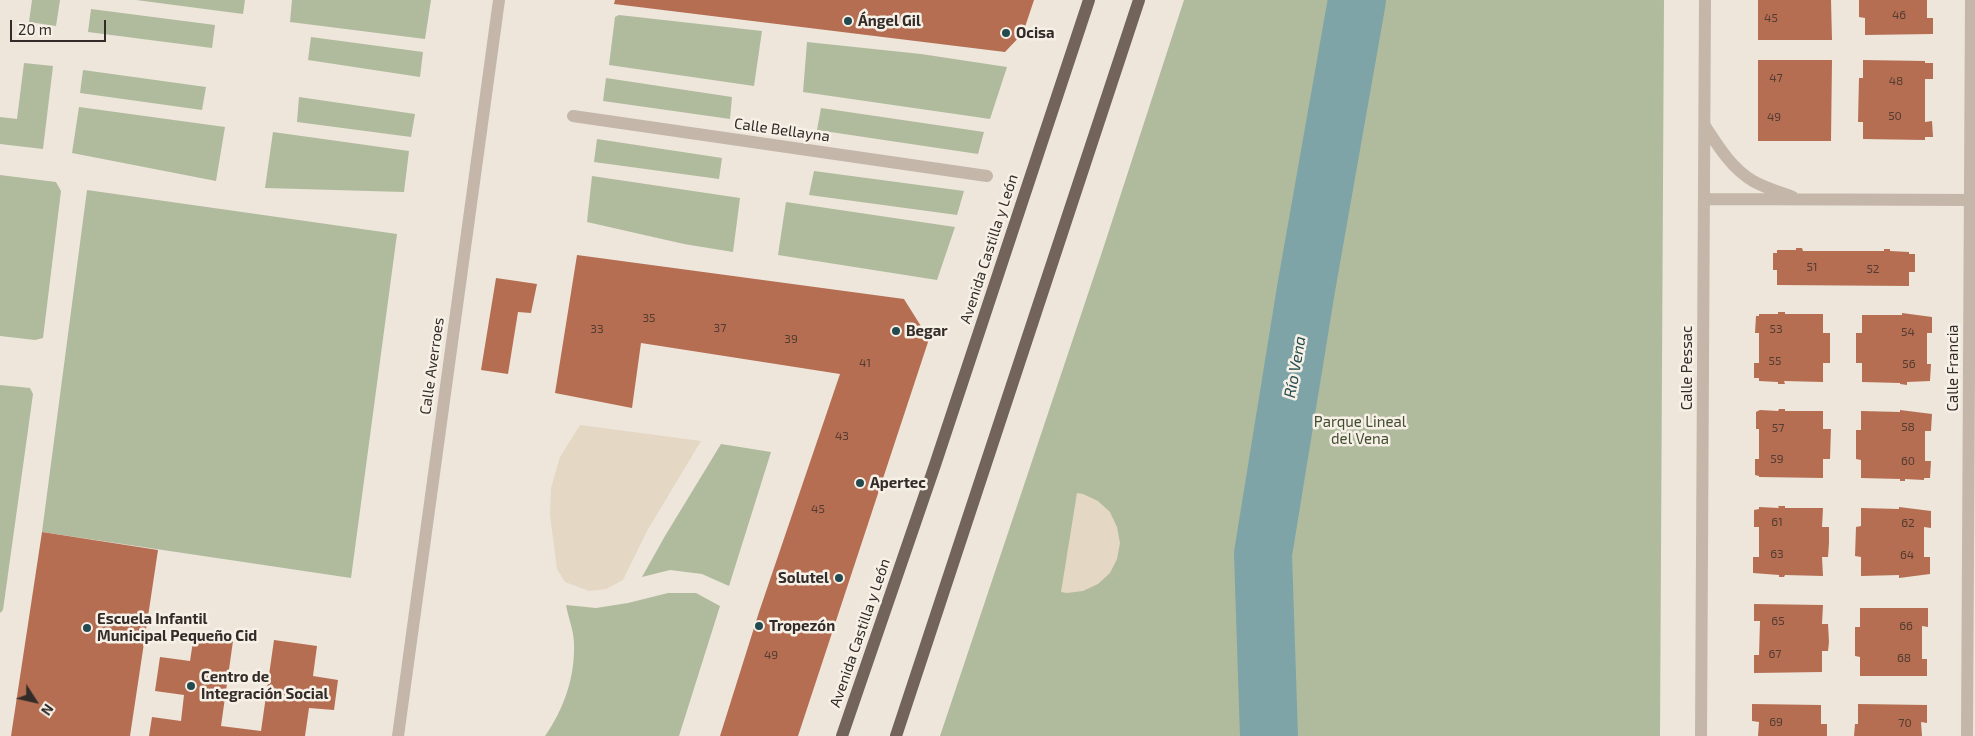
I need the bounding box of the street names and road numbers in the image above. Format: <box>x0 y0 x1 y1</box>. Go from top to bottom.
street label: Calle Bellayna <box>733 114 831 146</box>
street label: Avenida Castilla y León <box>956 172 1022 326</box>
street label: Calle Averroes <box>416 316 448 416</box>
street label: Calle Francia <box>1944 324 1962 412</box>
street label: Calle Pessac <box>1678 326 1696 410</box>
street label: Avenida Castilla y León <box>826 556 894 710</box>

